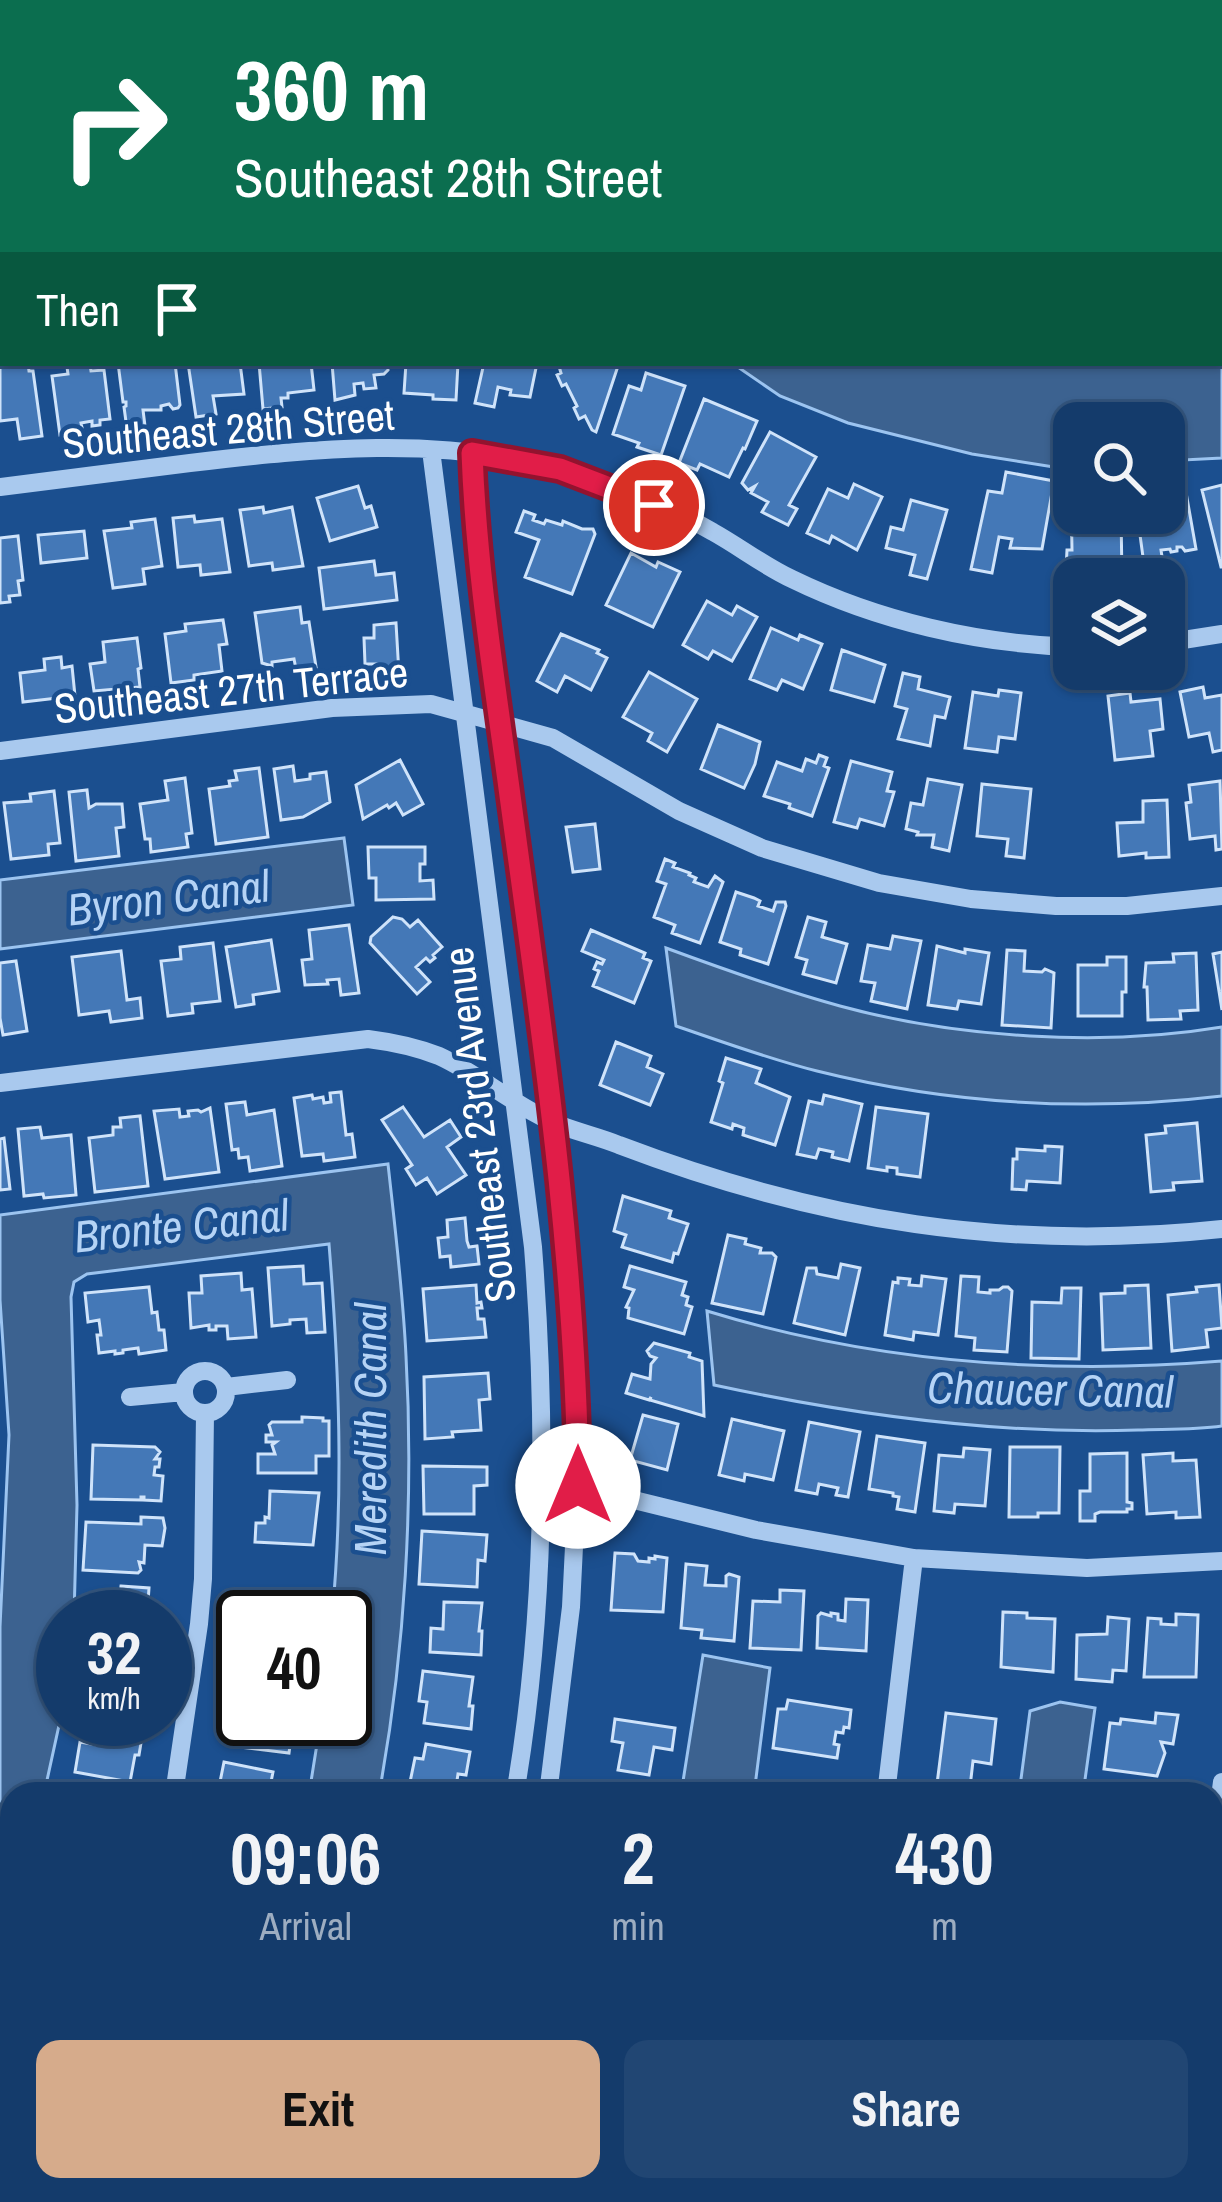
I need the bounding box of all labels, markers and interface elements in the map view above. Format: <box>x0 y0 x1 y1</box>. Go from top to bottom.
text: 360 m <box>234 33 429 146</box>
icon: right <box>36 48 192 204</box>
text: Southeast 28th Street <box>234 141 662 214</box>
icon: arrive <box>144 276 210 342</box>
text: Then <box>36 279 120 340</box>
street label: Southeast 28th Street <box>60 387 396 471</box>
map controls <box>1053 402 1185 690</box>
button: search <box>1053 402 1185 534</box>
pin <box>603 454 705 556</box>
icon: arrive <box>621 472 687 538</box>
button: layers <box>1053 558 1185 690</box>
street label: Southeast 27th Terrace <box>51 644 411 736</box>
water label: Byron Canal <box>64 854 273 940</box>
street label: Southeast 23rd Avenue <box>429 944 529 1306</box>
water label: Bronte Canal <box>71 1183 292 1267</box>
water label: Meredith Canal <box>339 1302 400 1555</box>
water label: Chaucer Canal <box>926 1356 1174 1422</box>
position arrow <box>515 1423 641 1549</box>
speed limit sign: 40 <box>216 1590 372 1746</box>
text: 32 <box>87 1612 141 1693</box>
text: km/h <box>87 1678 141 1718</box>
text: 09:06 <box>230 1809 381 1906</box>
text: 2 <box>622 1809 655 1906</box>
text: 430 <box>895 1809 994 1906</box>
text: Arrival <box>260 1900 352 1952</box>
text: min <box>612 1900 665 1952</box>
text: m <box>931 1900 958 1952</box>
button: Exit <box>36 2040 600 2178</box>
button: Share <box>624 2040 1188 2178</box>

